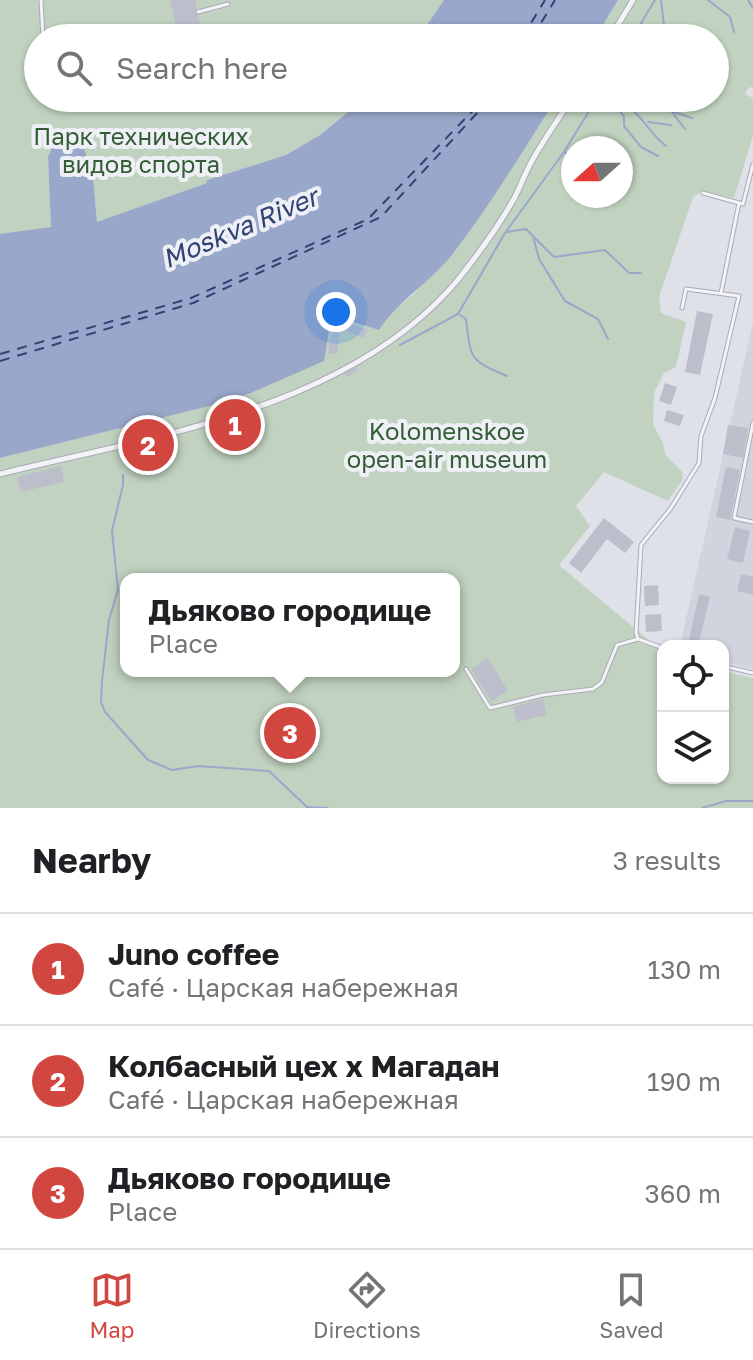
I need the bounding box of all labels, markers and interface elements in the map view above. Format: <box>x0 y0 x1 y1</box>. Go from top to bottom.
search box <box>24 24 729 112</box>
icon: search <box>52 46 96 90</box>
text: Search here <box>116 50 288 86</box>
park label: Парк технических видов спорта <box>33 121 249 178</box>
north arrow <box>561 136 633 208</box>
water label: Moskva River <box>158 179 326 274</box>
your location <box>316 292 356 332</box>
pin: 1 <box>209 395 261 455</box>
pin: 2 <box>122 415 174 475</box>
park label: Kolomenskoe open-air museum <box>347 416 547 473</box>
popup <box>120 573 460 677</box>
text: Дьяково городище <box>148 592 432 628</box>
text: Place <box>148 628 218 659</box>
map controls <box>657 640 729 784</box>
button: locate <box>657 640 729 712</box>
pin: 3 <box>264 703 316 763</box>
button: layers <box>657 712 729 784</box>
text: Nearby <box>32 840 152 880</box>
text: 3 results <box>613 845 721 876</box>
text: Juno coffee <box>108 936 279 972</box>
text: 1 <box>51 954 65 985</box>
text: 130 m <box>648 954 721 985</box>
text: Café · Царская набережная <box>108 972 459 1003</box>
text: Колбасный цех x Магадан <box>108 1048 500 1084</box>
text: 2 <box>50 1066 66 1097</box>
text: 190 m <box>647 1066 721 1097</box>
text: Café · Царская набережная <box>108 1084 459 1115</box>
text: Дьяково городище <box>108 1160 391 1196</box>
text: 3 <box>50 1178 66 1209</box>
text: 360 m <box>644 1178 721 1209</box>
text: Place <box>108 1196 177 1227</box>
tab: Map <box>89 1268 134 1343</box>
tab: Directions <box>313 1268 421 1343</box>
tab: Saved <box>599 1268 664 1343</box>

